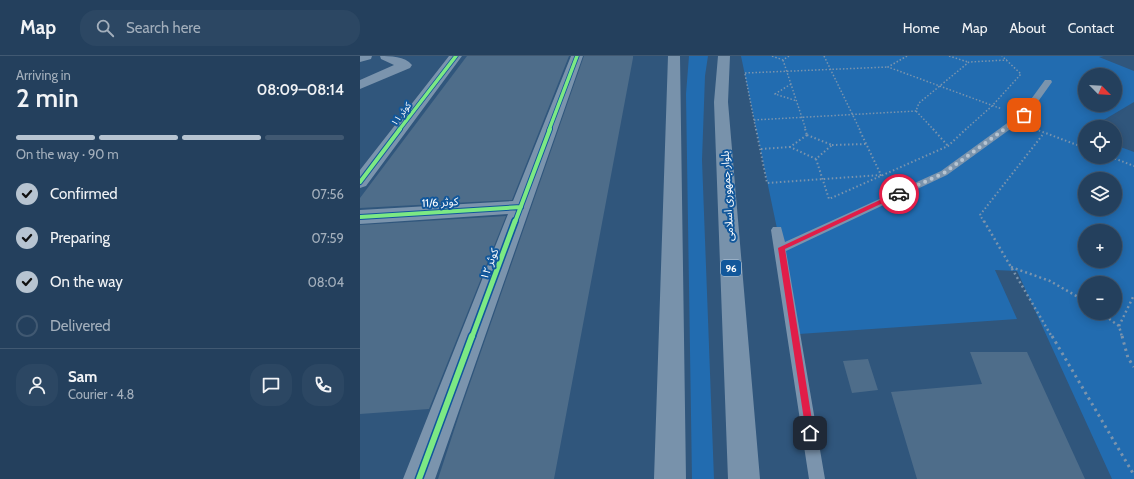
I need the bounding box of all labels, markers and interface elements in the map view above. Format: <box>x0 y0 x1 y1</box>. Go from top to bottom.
search box <box>80 10 360 46</box>
text: Map <box>20 16 56 39</box>
icon: search <box>94 17 116 39</box>
text: Search here <box>126 19 201 37</box>
text: Home <box>903 19 940 37</box>
text: Map <box>962 19 987 37</box>
text: About <box>1009 19 1046 37</box>
text: Contact <box>1068 19 1114 37</box>
text: Arriving in <box>16 67 71 83</box>
north arrow <box>1078 68 1122 112</box>
map controls <box>1078 68 1122 320</box>
text: 08:09–08:14 <box>257 81 344 99</box>
text: 2 min <box>16 82 79 114</box>
pin <box>1007 98 1041 132</box>
street label: کوثر ۱۱ <box>388 100 414 128</box>
icon: bag <box>1013 104 1035 126</box>
button: locate <box>1078 120 1122 164</box>
text: On the way · 90 m <box>16 146 119 162</box>
street label: بلوار جمهوری اسلامی <box>718 150 736 242</box>
button: layers <box>1078 172 1122 216</box>
courier <box>879 174 919 214</box>
icon: check <box>16 183 38 205</box>
icon: car <box>888 183 910 205</box>
text: Confirmed <box>50 185 118 203</box>
text: 07:56 <box>311 186 344 202</box>
street label: کوثر 11/6 <box>421 194 459 210</box>
button: + <box>1078 224 1122 268</box>
icon: check <box>16 227 38 249</box>
text: Preparing <box>50 229 110 247</box>
text: 07:59 <box>311 230 344 246</box>
street label: کوثر ۱۲ <box>477 246 502 282</box>
road number: 96 <box>721 260 741 276</box>
icon: check <box>16 271 38 293</box>
text: On the way <box>50 273 123 291</box>
text: 08:04 <box>308 274 344 290</box>
button: − <box>1078 276 1122 320</box>
text: Delivered <box>50 317 111 335</box>
button: person <box>16 364 58 406</box>
button: chat <box>250 364 292 406</box>
button: phone <box>302 364 344 406</box>
text: Sam <box>68 368 97 386</box>
text: Courier · 4.8 <box>68 386 134 402</box>
pin <box>793 416 827 450</box>
icon: home <box>799 422 821 444</box>

